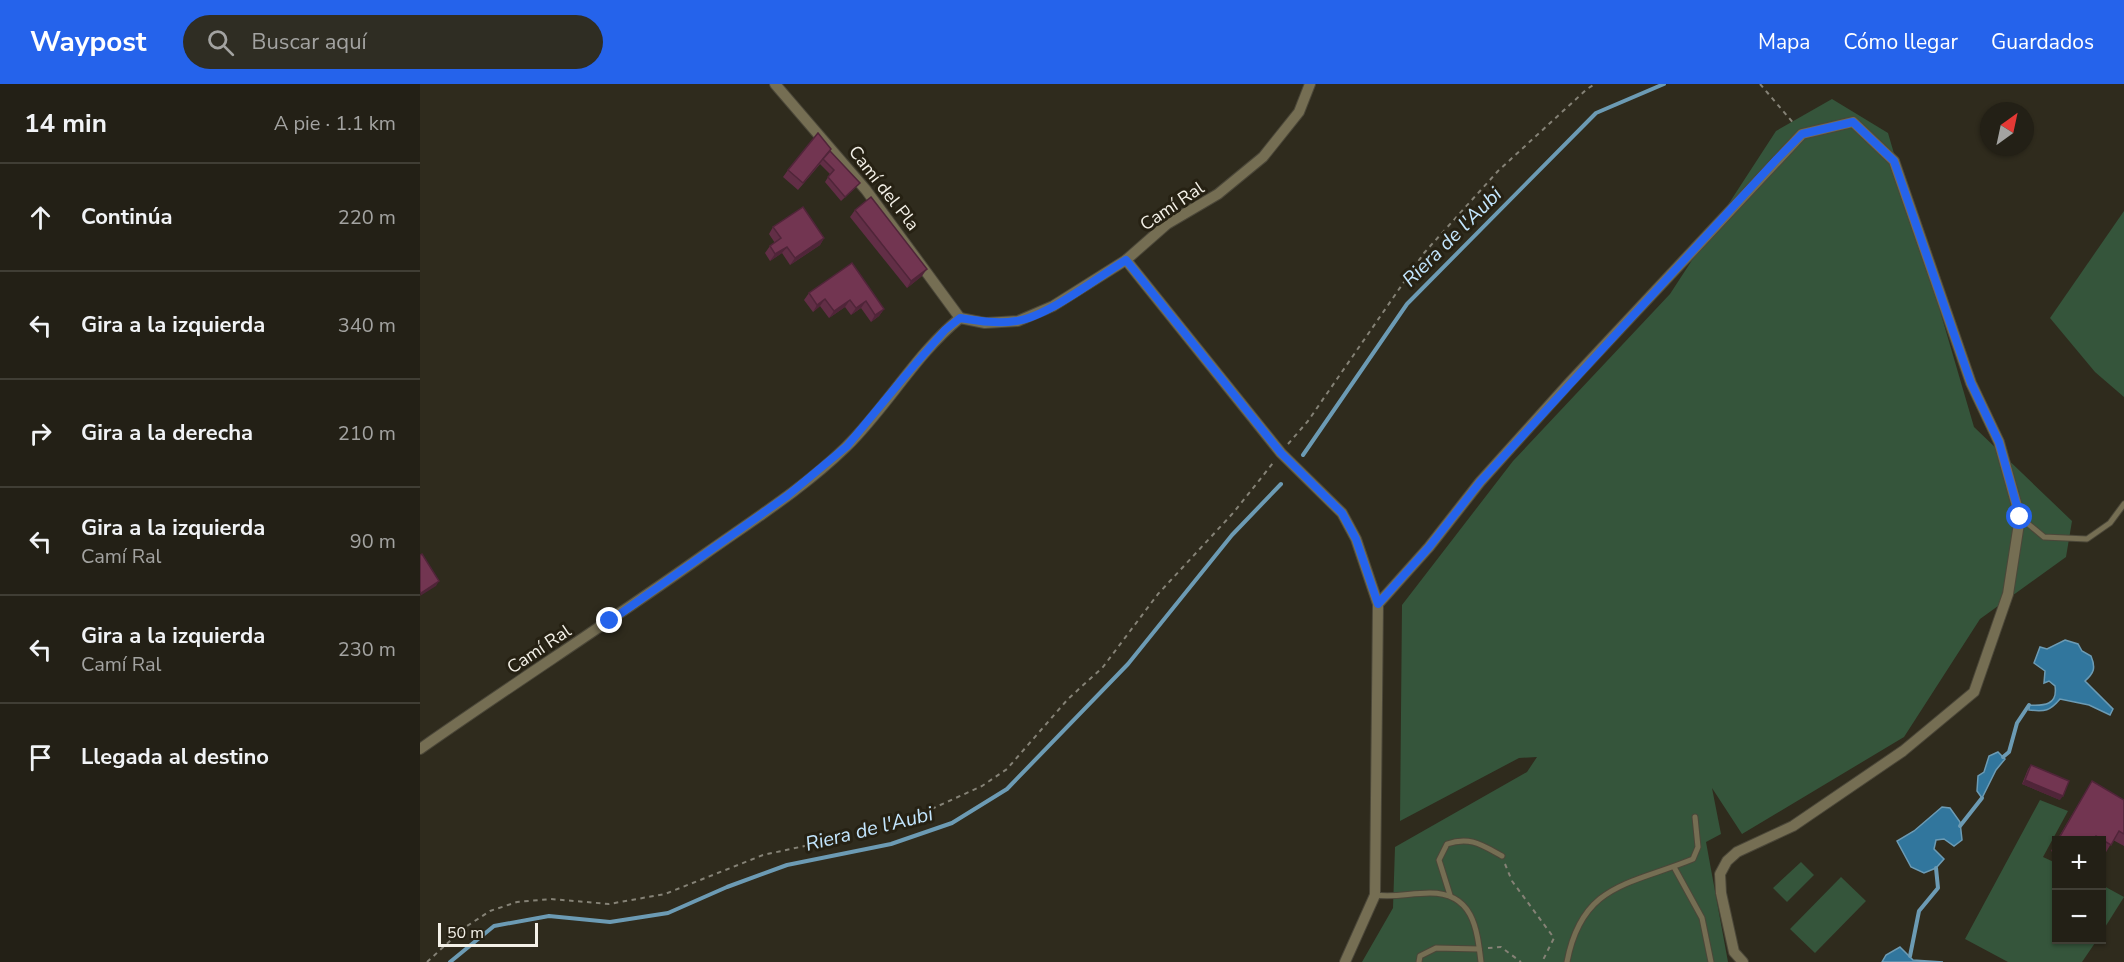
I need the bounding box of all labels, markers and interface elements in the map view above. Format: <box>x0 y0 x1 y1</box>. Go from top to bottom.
search box <box>183 15 603 69</box>
text: Waypost <box>30 23 147 61</box>
icon: search <box>204 26 237 59</box>
text: Buscar aquí <box>252 27 367 57</box>
text: Mapa <box>1758 28 1810 56</box>
text: Cómo llegar <box>1843 28 1958 56</box>
text: Guardados <box>1991 28 2094 56</box>
north arrow <box>1980 102 2034 156</box>
text: 14 min <box>24 106 107 141</box>
text: A pie · 1.1 km <box>274 110 396 137</box>
street label: Camí del Pla <box>843 140 925 236</box>
street label: Camí Ral <box>1135 175 1209 236</box>
water label: Riera de l'Aubi <box>1396 181 1508 293</box>
icon: ahead <box>24 201 57 234</box>
text: Continúa <box>81 202 172 232</box>
text: 220 m <box>338 204 396 231</box>
icon: left <box>24 309 57 342</box>
text: Gira a la izquierda <box>81 310 265 340</box>
text: 340 m <box>338 312 396 339</box>
icon: right <box>24 417 57 450</box>
text: Gira a la derecha <box>81 418 253 448</box>
text: 210 m <box>338 420 396 447</box>
route start <box>2006 503 2032 529</box>
text: Gira a la izquierda <box>81 513 265 543</box>
icon: left <box>24 525 57 558</box>
text: 90 m <box>350 528 396 555</box>
text: Camí Ral <box>81 543 162 570</box>
route end <box>596 607 622 633</box>
street label: Camí Ral <box>502 618 576 679</box>
text: Gira a la izquierda <box>81 621 265 651</box>
icon: left <box>24 633 57 666</box>
text: 230 m <box>338 636 396 663</box>
text: Camí Ral <box>81 651 162 678</box>
icon: arrive <box>24 741 57 774</box>
text: Llegada al destino <box>81 742 269 772</box>
water label: Riera de l'Aubi <box>802 800 936 858</box>
map controls <box>2052 836 2106 944</box>
button: + <box>2052 836 2106 890</box>
button: − <box>2052 890 2106 944</box>
scale bar <box>438 920 538 948</box>
text: 50 m <box>447 922 484 944</box>

